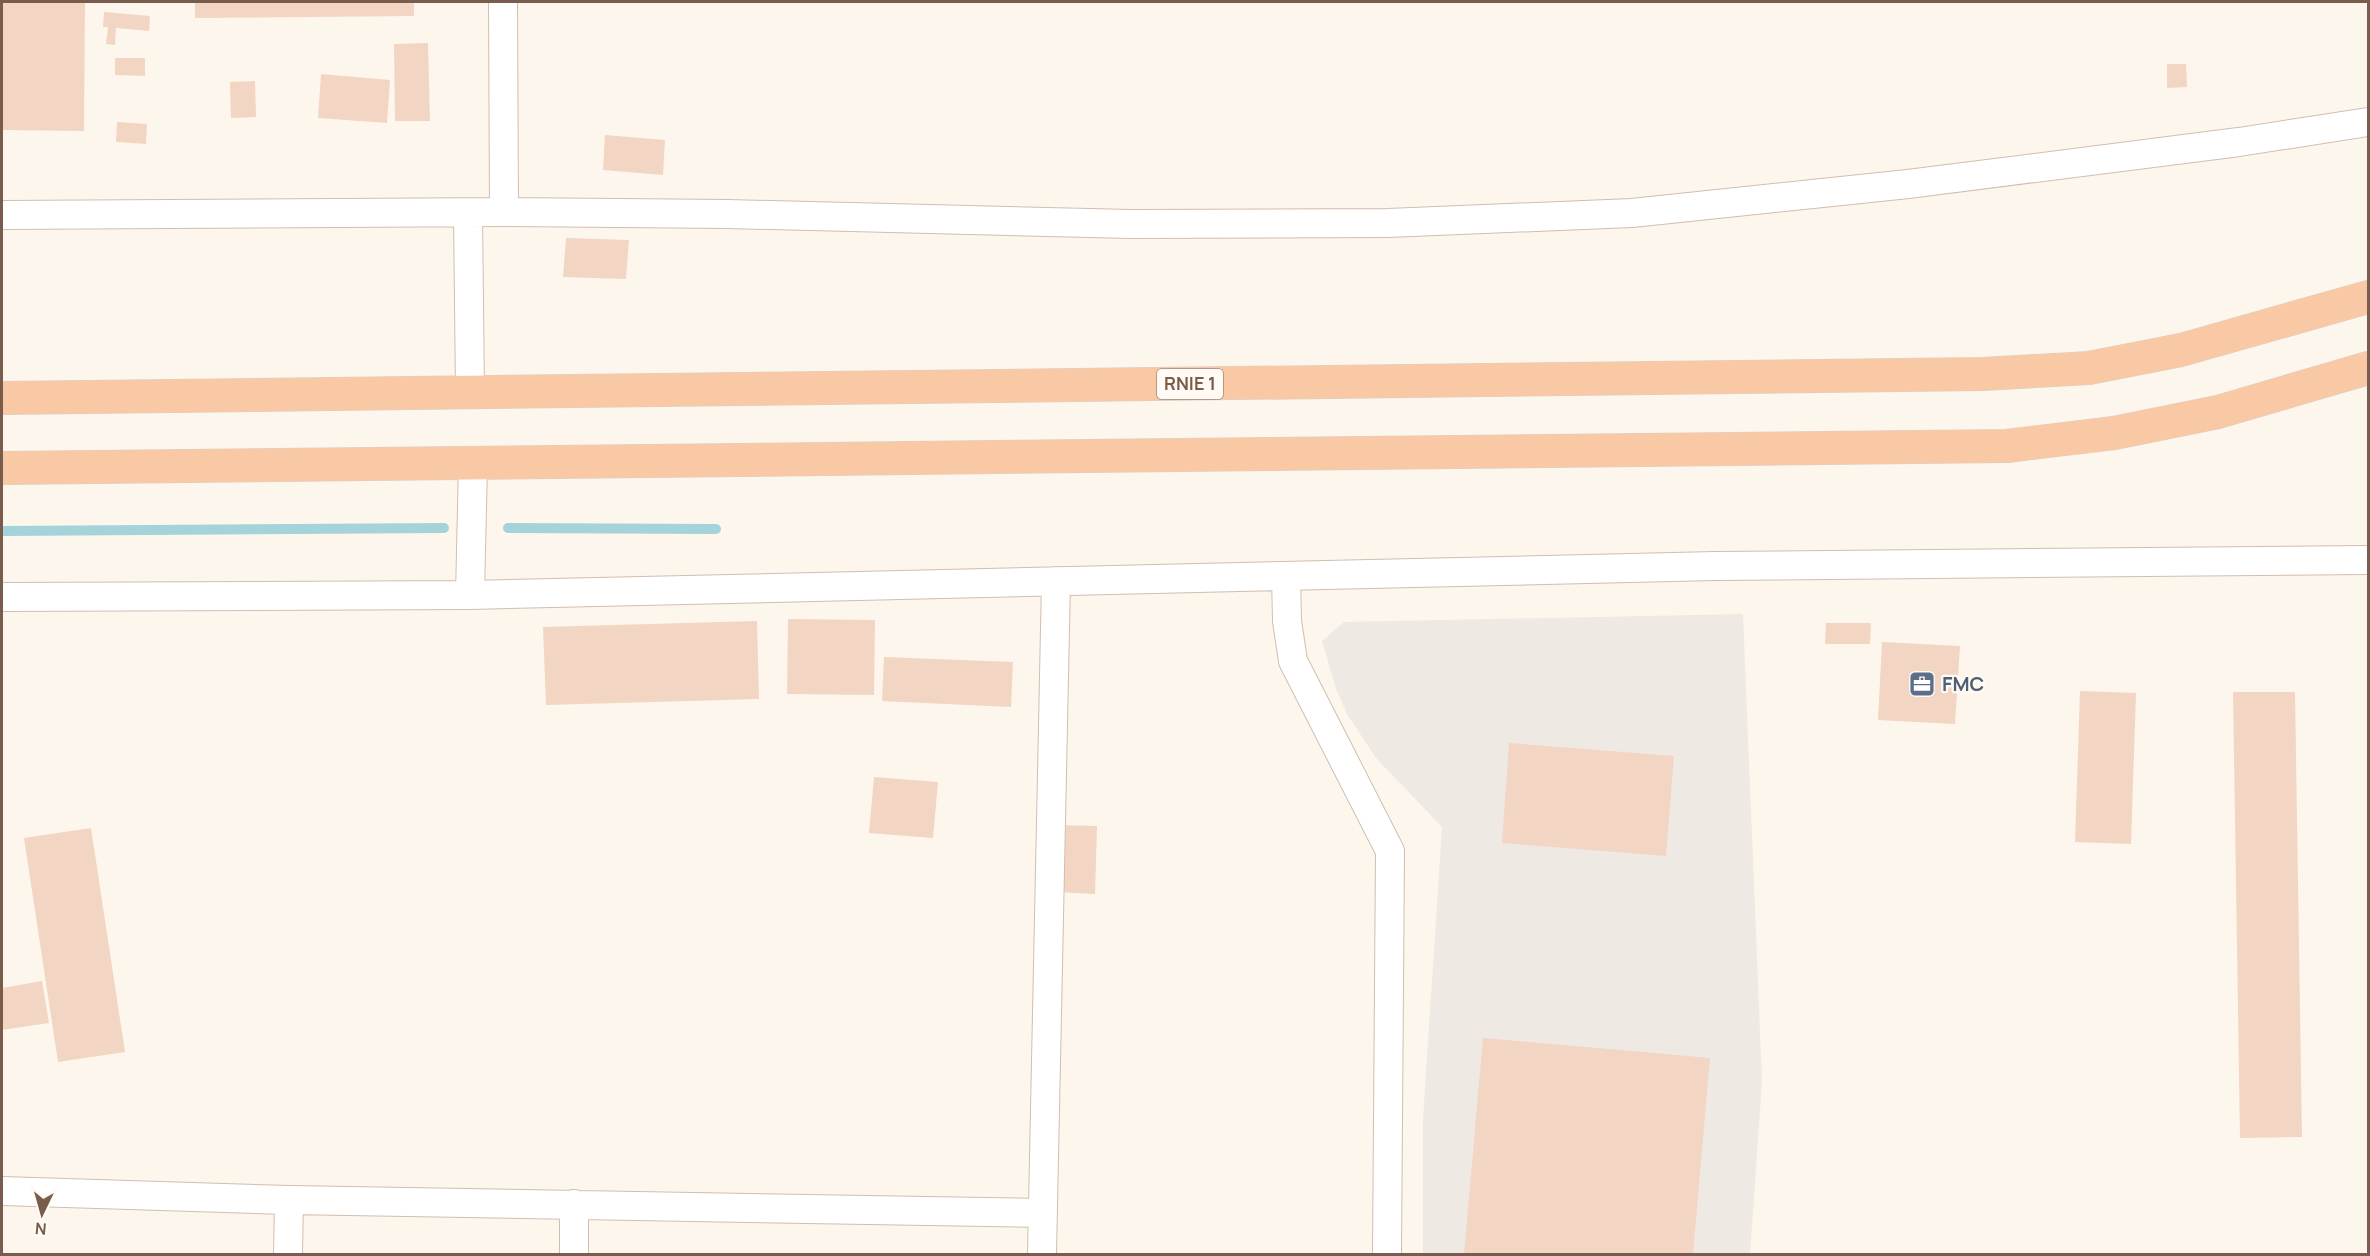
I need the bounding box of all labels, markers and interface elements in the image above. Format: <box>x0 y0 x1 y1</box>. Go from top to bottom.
road number: RNIE 1 <box>1157 369 1223 399</box>
office icon: FMC <box>1907 669 1937 699</box>
place label: FMC <box>1942 670 1984 697</box>
north arrow <box>12 1184 72 1244</box>
text: N <box>34 1217 47 1240</box>

